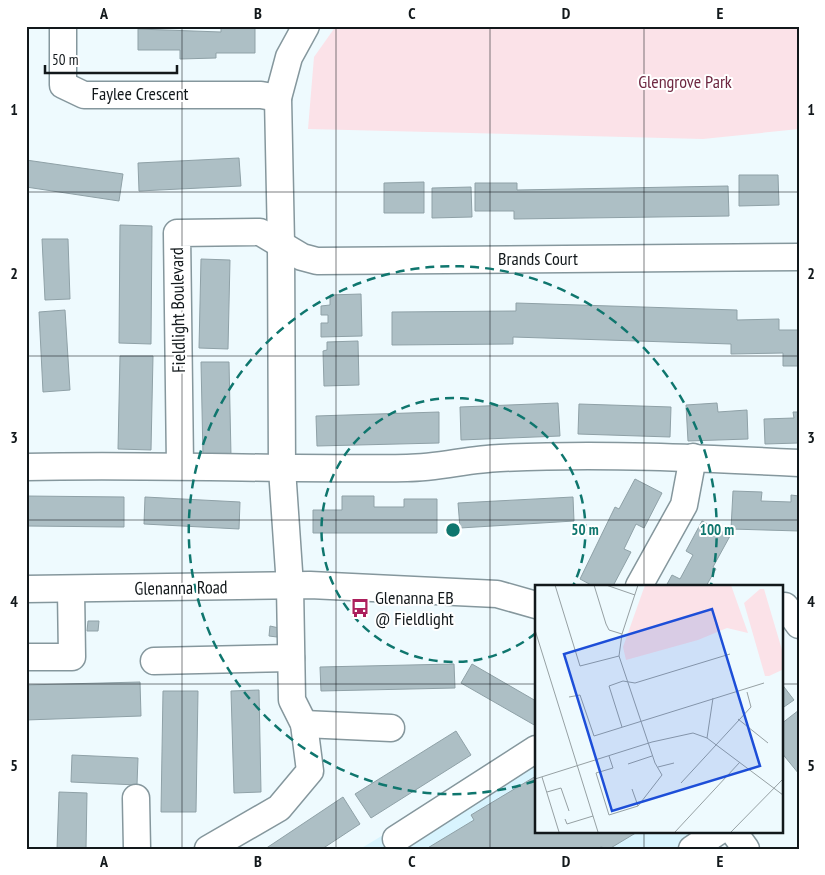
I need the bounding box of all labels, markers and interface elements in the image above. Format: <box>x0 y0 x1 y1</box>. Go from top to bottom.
text: A <box>99 3 109 23</box>
text: B <box>254 3 262 23</box>
text: C <box>408 3 416 23</box>
text: D <box>562 3 571 23</box>
text: E <box>717 3 724 23</box>
scale bar <box>45 42 178 74</box>
text: 50 m <box>52 50 78 69</box>
park label: Glengrove Park <box>638 70 732 93</box>
street label: Faylee Crescent <box>92 82 189 105</box>
text: 1 <box>10 99 18 119</box>
text: 1 <box>807 99 815 119</box>
street label: Fieldlight Boulevard <box>165 247 190 373</box>
street label: Brands Court <box>498 247 578 270</box>
text: 2 <box>10 263 18 283</box>
text: 2 <box>807 263 815 283</box>
text: 3 <box>10 427 18 447</box>
text: 3 <box>807 427 815 447</box>
text: 50 m <box>571 520 599 539</box>
text: 100 m <box>700 520 734 539</box>
centre of rings <box>444 521 462 539</box>
street label: Glenanna Road <box>134 575 228 600</box>
inset map <box>535 585 782 832</box>
place label: Glenanna EB @ Fieldlight <box>375 586 454 630</box>
text: 4 <box>10 591 18 611</box>
text: 4 <box>807 591 815 611</box>
bus stop icon: Glenanna EB @ Fieldlight <box>349 597 371 619</box>
text: 5 <box>10 755 18 775</box>
text: 5 <box>807 755 815 775</box>
text: A <box>99 851 109 871</box>
text: B <box>254 851 262 871</box>
text: C <box>408 851 416 871</box>
text: D <box>562 851 571 871</box>
text: E <box>717 851 724 871</box>

